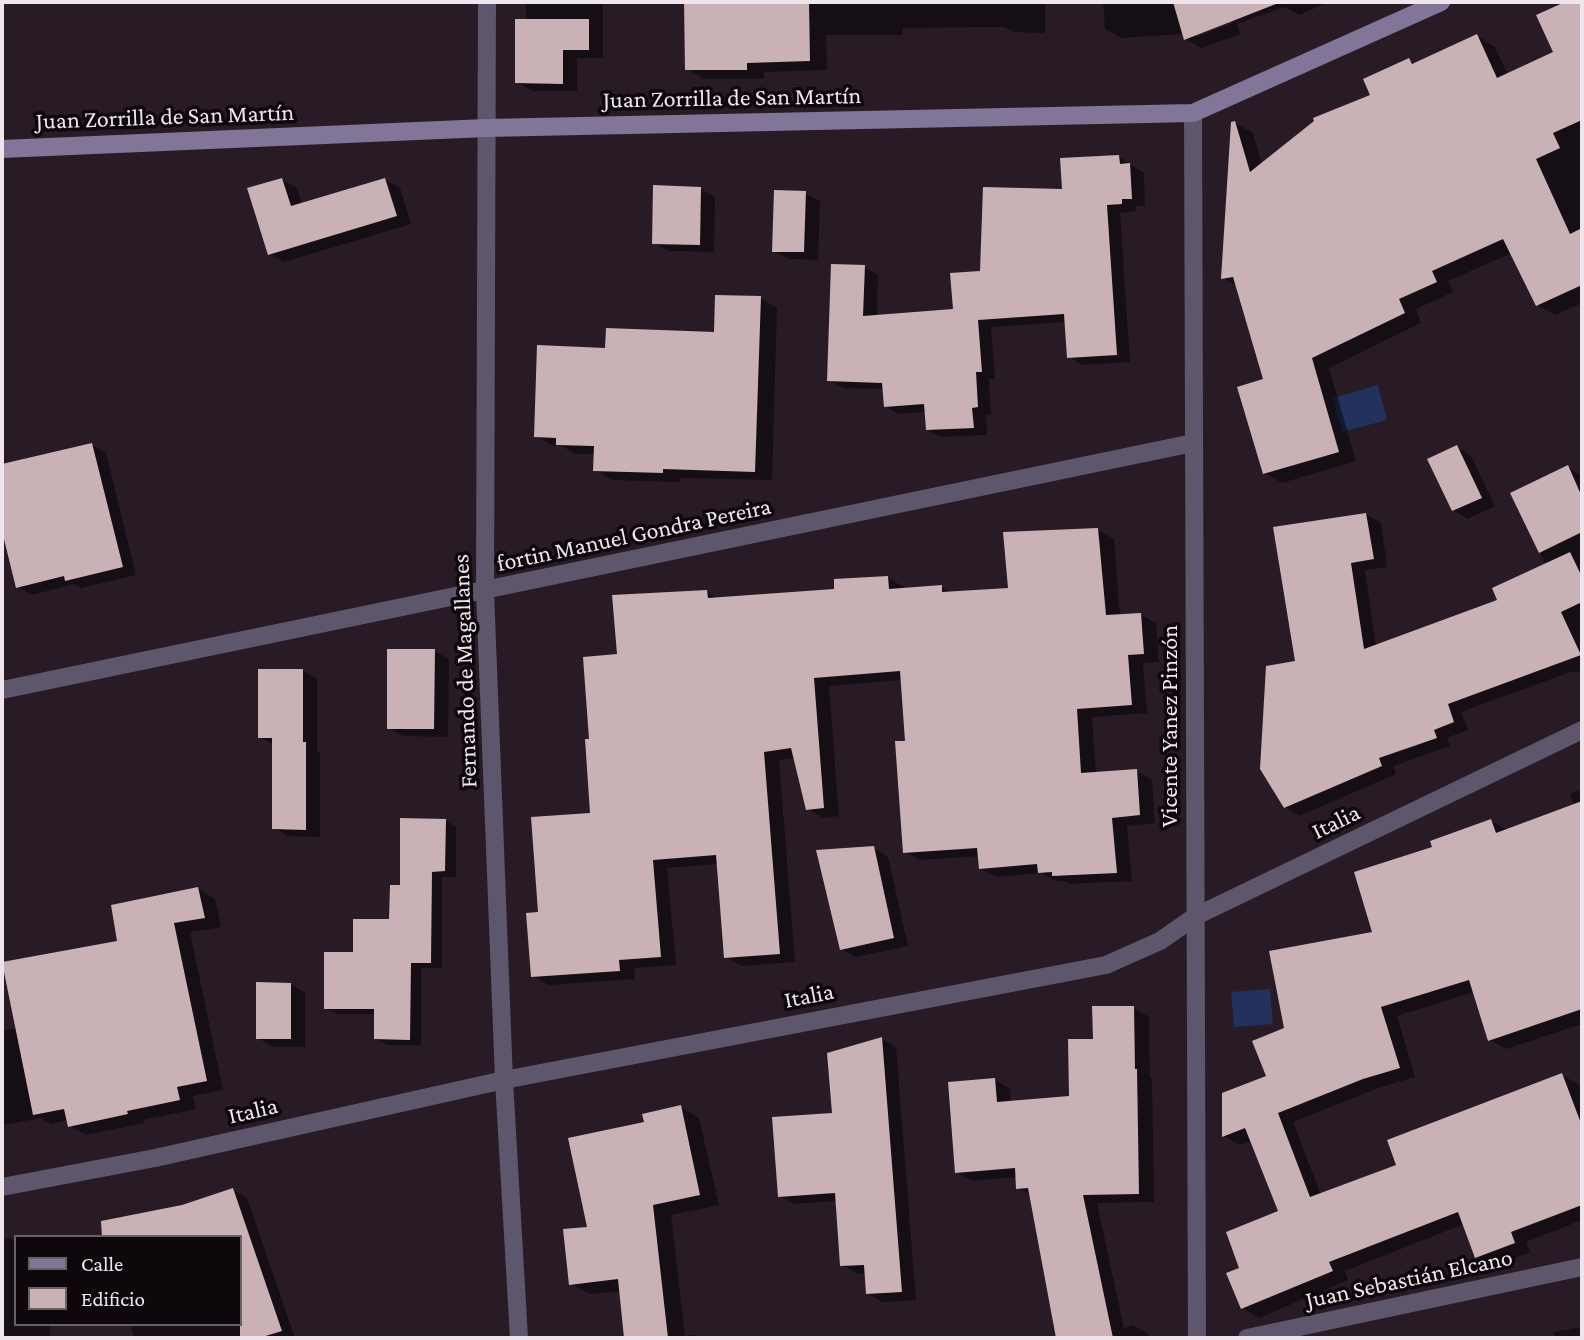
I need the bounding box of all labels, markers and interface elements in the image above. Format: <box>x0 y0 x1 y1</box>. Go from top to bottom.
street label: Juan Zorrilla de San Martín <box>603 81 861 115</box>
street label: Juan Zorrilla de San Martín <box>35 98 295 136</box>
street label: fortin Manuel Gondra Pereira <box>494 492 774 578</box>
street label: Fernando de Magallanes <box>447 553 483 789</box>
street label: Vicente Yanez Pinzón <box>1156 625 1184 827</box>
street label: Italia <box>1307 798 1365 846</box>
street label: Italia <box>782 977 836 1015</box>
street label: Italia <box>225 1091 281 1131</box>
legend <box>14 1235 242 1326</box>
street label: Juan Sebastián Elcano <box>1303 1243 1515 1315</box>
text: Calle <box>81 1252 123 1276</box>
text: Edificio <box>81 1287 145 1311</box>

